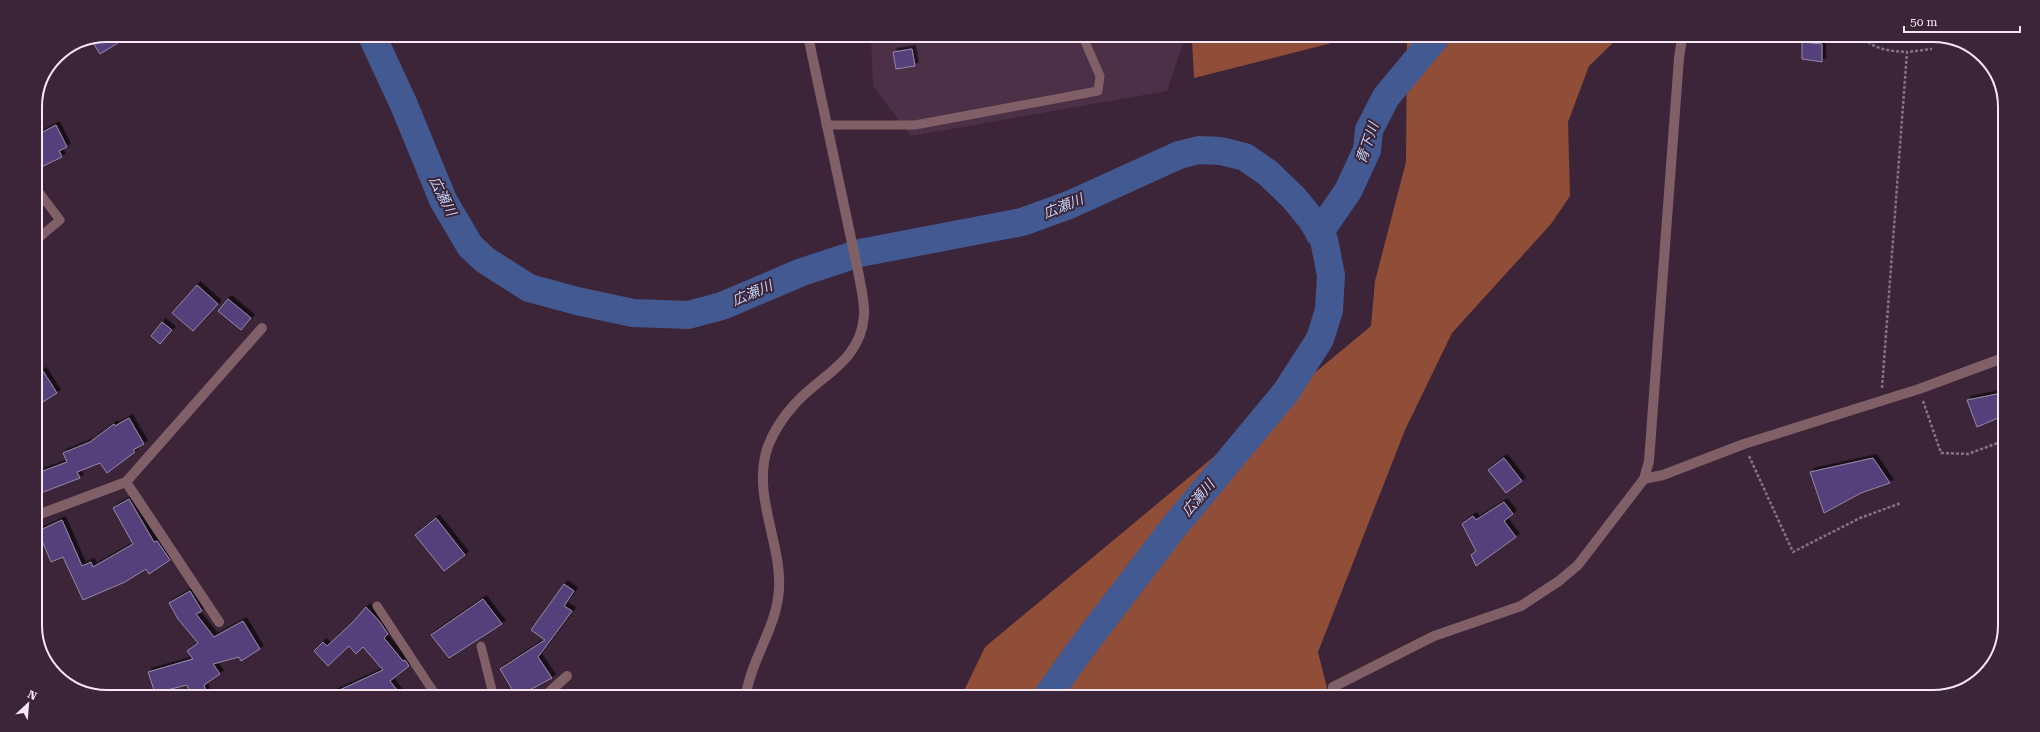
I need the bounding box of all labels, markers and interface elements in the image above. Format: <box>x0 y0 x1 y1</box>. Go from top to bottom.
scale bar <box>1904 8 2020 34</box>
text: 50 m <box>1910 15 1937 29</box>
water label: 青下川 <box>1353 119 1382 165</box>
water label: 広瀬川 <box>426 174 461 220</box>
water label: 広瀬川 <box>1041 190 1087 221</box>
water label: 広瀬川 <box>730 277 776 309</box>
water label: 広瀬川 <box>1178 475 1219 519</box>
north arrow <box>8 684 48 724</box>
text: N <box>26 688 39 703</box>

